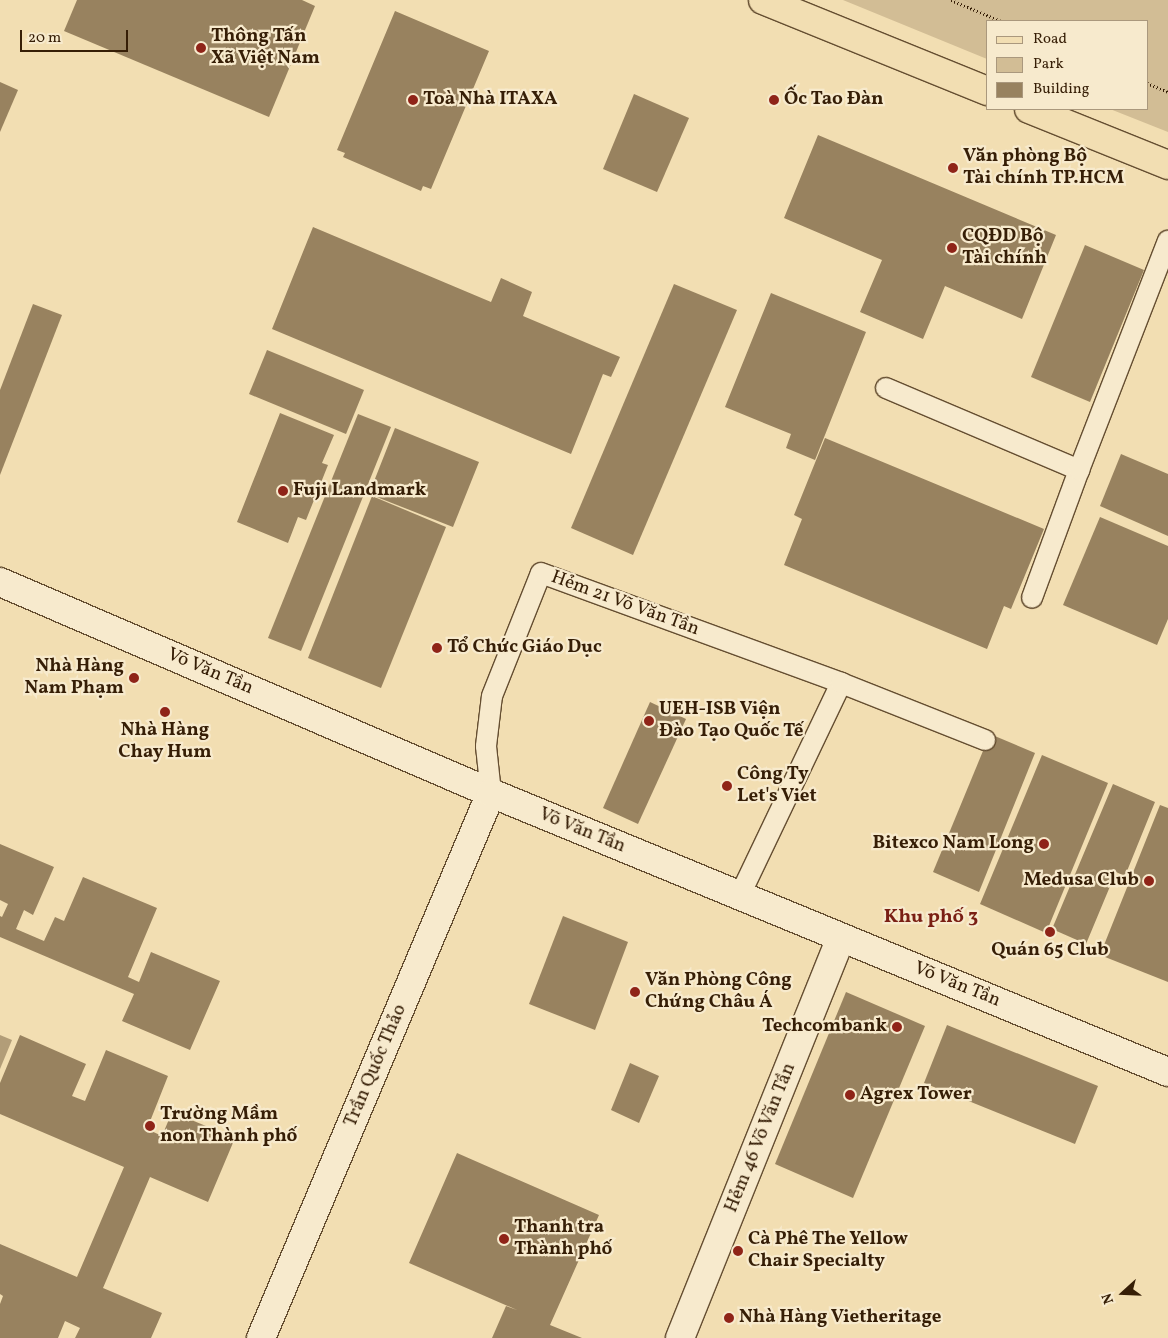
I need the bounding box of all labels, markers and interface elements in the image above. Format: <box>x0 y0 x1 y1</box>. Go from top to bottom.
scale bar <box>22 20 130 52</box>
legend <box>986 20 1148 110</box>
place label: Thông Tấn Xã Việt Nam <box>211 26 320 70</box>
text: 20 m <box>28 28 61 49</box>
text: Road <box>1033 29 1067 50</box>
marker: Thông Tấn Xã Việt Nam <box>195 42 207 54</box>
text: Park <box>1033 54 1064 75</box>
text: Building <box>1033 79 1089 100</box>
place label: Toà Nhà ITAXA <box>423 89 557 111</box>
place label: Ốc Tao Đàn <box>784 89 884 111</box>
marker: Toà Nhà ITAXA <box>407 94 419 106</box>
marker: Ốc Tao Đàn <box>768 94 780 106</box>
place label: Văn phòng Bộ Tài chính TP.HCM <box>963 146 1124 190</box>
marker: Văn phòng Bộ Tài chính TP.HCM <box>947 162 959 174</box>
place label: CQĐD Bộ Tài chính <box>962 226 1047 270</box>
marker: CQĐD Bộ Tài chính <box>946 242 958 254</box>
place label: Fuji Landmark <box>293 480 426 502</box>
marker: Fuji Landmark <box>277 485 289 497</box>
street label: Hẻm 21 Võ Văn Tần <box>547 566 703 642</box>
place label: Tổ Chức Giáo Dục <box>447 637 602 659</box>
marker: Tổ Chức Giáo Dục <box>431 642 443 654</box>
street label: Võ Văn Tần <box>163 643 257 701</box>
place label: Nhà Hàng Nam Phạm <box>24 656 124 700</box>
marker: Nhà Hàng Nam Phạm <box>128 672 140 684</box>
place label: UEH-ISB Viện Đào Tạo Quốc Tế <box>659 699 804 743</box>
marker: Nhà Hàng Chay Hum <box>159 706 171 718</box>
marker: UEH-ISB Viện Đào Tạo Quốc Tế <box>643 715 655 727</box>
place label: Nhà Hàng Chay Hum <box>118 720 212 764</box>
place label: Công Ty Let's Viet <box>737 764 817 808</box>
marker: Công Ty Let's Viet <box>721 780 733 792</box>
street label: Võ Văn Tần <box>535 803 629 859</box>
place label: Bitexco Nam Long <box>872 833 1034 855</box>
marker: Bitexco Nam Long <box>1038 838 1050 850</box>
place label: Medusa Club <box>1023 870 1139 892</box>
marker: Medusa Club <box>1143 875 1155 887</box>
district label: Khu phố 3 <box>884 905 978 929</box>
marker: Quán 65 Club <box>1044 926 1056 938</box>
place label: Quán 65 Club <box>991 940 1109 962</box>
street label: Võ Văn Tần <box>910 957 1004 1013</box>
place label: Văn Phòng Công Chứng Châu Á <box>645 970 792 1014</box>
marker: Văn Phòng Công Chứng Châu Á <box>629 986 641 998</box>
street label: Trần Quốc Thảo <box>340 1001 412 1131</box>
place label: Techcombank <box>762 1016 887 1038</box>
marker: Techcombank <box>891 1021 903 1033</box>
street label: Hẻm 46 Võ Văn Tần <box>720 1059 802 1217</box>
place label: Agrex Tower <box>860 1084 972 1106</box>
marker: Agrex Tower <box>844 1089 856 1101</box>
place label: Trường Mầm non Thành phố <box>160 1104 298 1148</box>
marker: Trường Mầm non Thành phố <box>144 1120 156 1132</box>
place label: Thanh tra Thành phố <box>514 1217 612 1261</box>
place label: Cà Phê The Yellow Chair Specialty <box>748 1229 909 1273</box>
marker: Thanh tra Thành phố <box>498 1233 510 1245</box>
marker: Cà Phê The Yellow Chair Specialty <box>732 1245 744 1257</box>
north arrow <box>1098 1268 1148 1318</box>
text: N <box>1098 1290 1119 1306</box>
place label: Nhà Hàng Vietheritage <box>739 1307 942 1329</box>
marker: Nhà Hàng Vietheritage <box>723 1312 735 1324</box>

